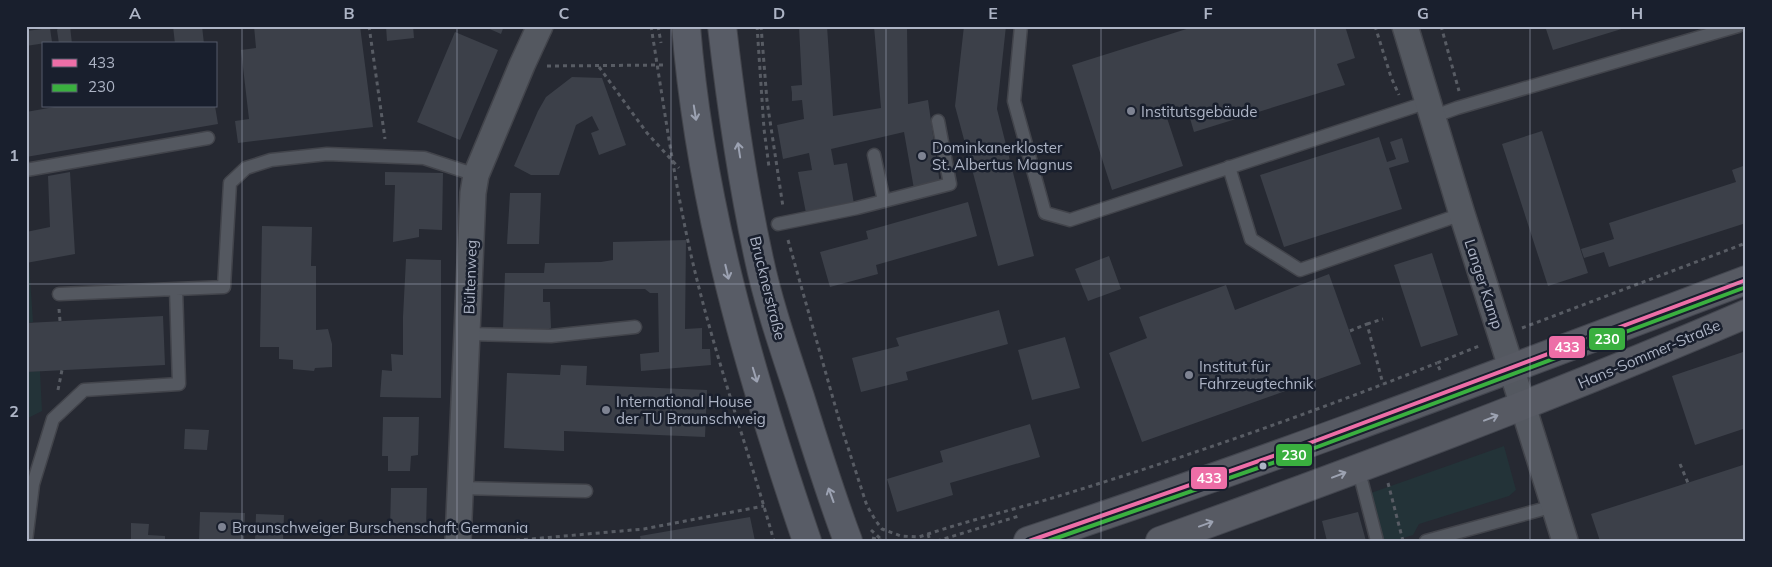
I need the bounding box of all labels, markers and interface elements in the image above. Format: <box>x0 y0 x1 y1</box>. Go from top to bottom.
text: A <box>129 3 141 23</box>
text: B <box>343 3 355 23</box>
text: C <box>559 3 570 23</box>
text: D <box>773 3 785 23</box>
text: E <box>988 3 998 23</box>
text: F <box>1203 3 1213 23</box>
text: G <box>1417 3 1429 23</box>
text: H <box>1631 3 1643 23</box>
legend <box>42 42 218 108</box>
text: 433 <box>88 53 115 72</box>
text: 230 <box>88 77 115 96</box>
place label: Institutsgebäude <box>1141 102 1257 121</box>
one-way arrow <box>691 105 701 121</box>
marker: Institutsgebäude <box>1125 105 1137 117</box>
place label: Dominkanerkloster St. Albertus Magnus <box>932 138 1073 174</box>
one-way arrow <box>733 143 743 159</box>
text: 1 <box>9 145 19 165</box>
marker: Dominkanerkloster St. Albertus Magnus <box>916 150 928 162</box>
street label: Brucknerstraße <box>746 234 790 342</box>
street label: Langer Kamp <box>1461 237 1507 331</box>
street label: Bültenweg <box>459 239 481 315</box>
one-way arrow <box>723 264 732 280</box>
street label: Hans-Sommer-Straße <box>1575 315 1723 393</box>
line badge: 230 <box>1588 327 1626 351</box>
text: 230 <box>1594 330 1620 348</box>
line badge: 433 <box>1548 335 1586 359</box>
text: 433 <box>1554 338 1580 356</box>
place label: Institut für Fahrzeugtechnik <box>1199 357 1314 393</box>
one-way arrow <box>750 366 760 382</box>
marker: Institut für Fahrzeugtechnik <box>1183 369 1195 381</box>
place label: International House der TU Braunschweig <box>616 392 766 428</box>
text: 2 <box>9 401 19 421</box>
marker: International House der TU Braunschweig <box>600 404 612 416</box>
one-way arrow <box>1483 413 1498 422</box>
line badge: 230 <box>1275 443 1313 467</box>
text: 230 <box>1281 446 1307 464</box>
unlabelled marker <box>1258 461 1268 471</box>
line badge: 433 <box>1190 466 1228 490</box>
text: 433 <box>1196 469 1222 487</box>
one-way arrow <box>1331 470 1346 479</box>
one-way arrow <box>826 488 835 503</box>
place label: Braunschweiger Burschenschaft Germania <box>232 518 528 537</box>
one-way arrow <box>1197 519 1213 528</box>
marker: Braunschweiger Burschenschaft Germania <box>216 521 228 533</box>

